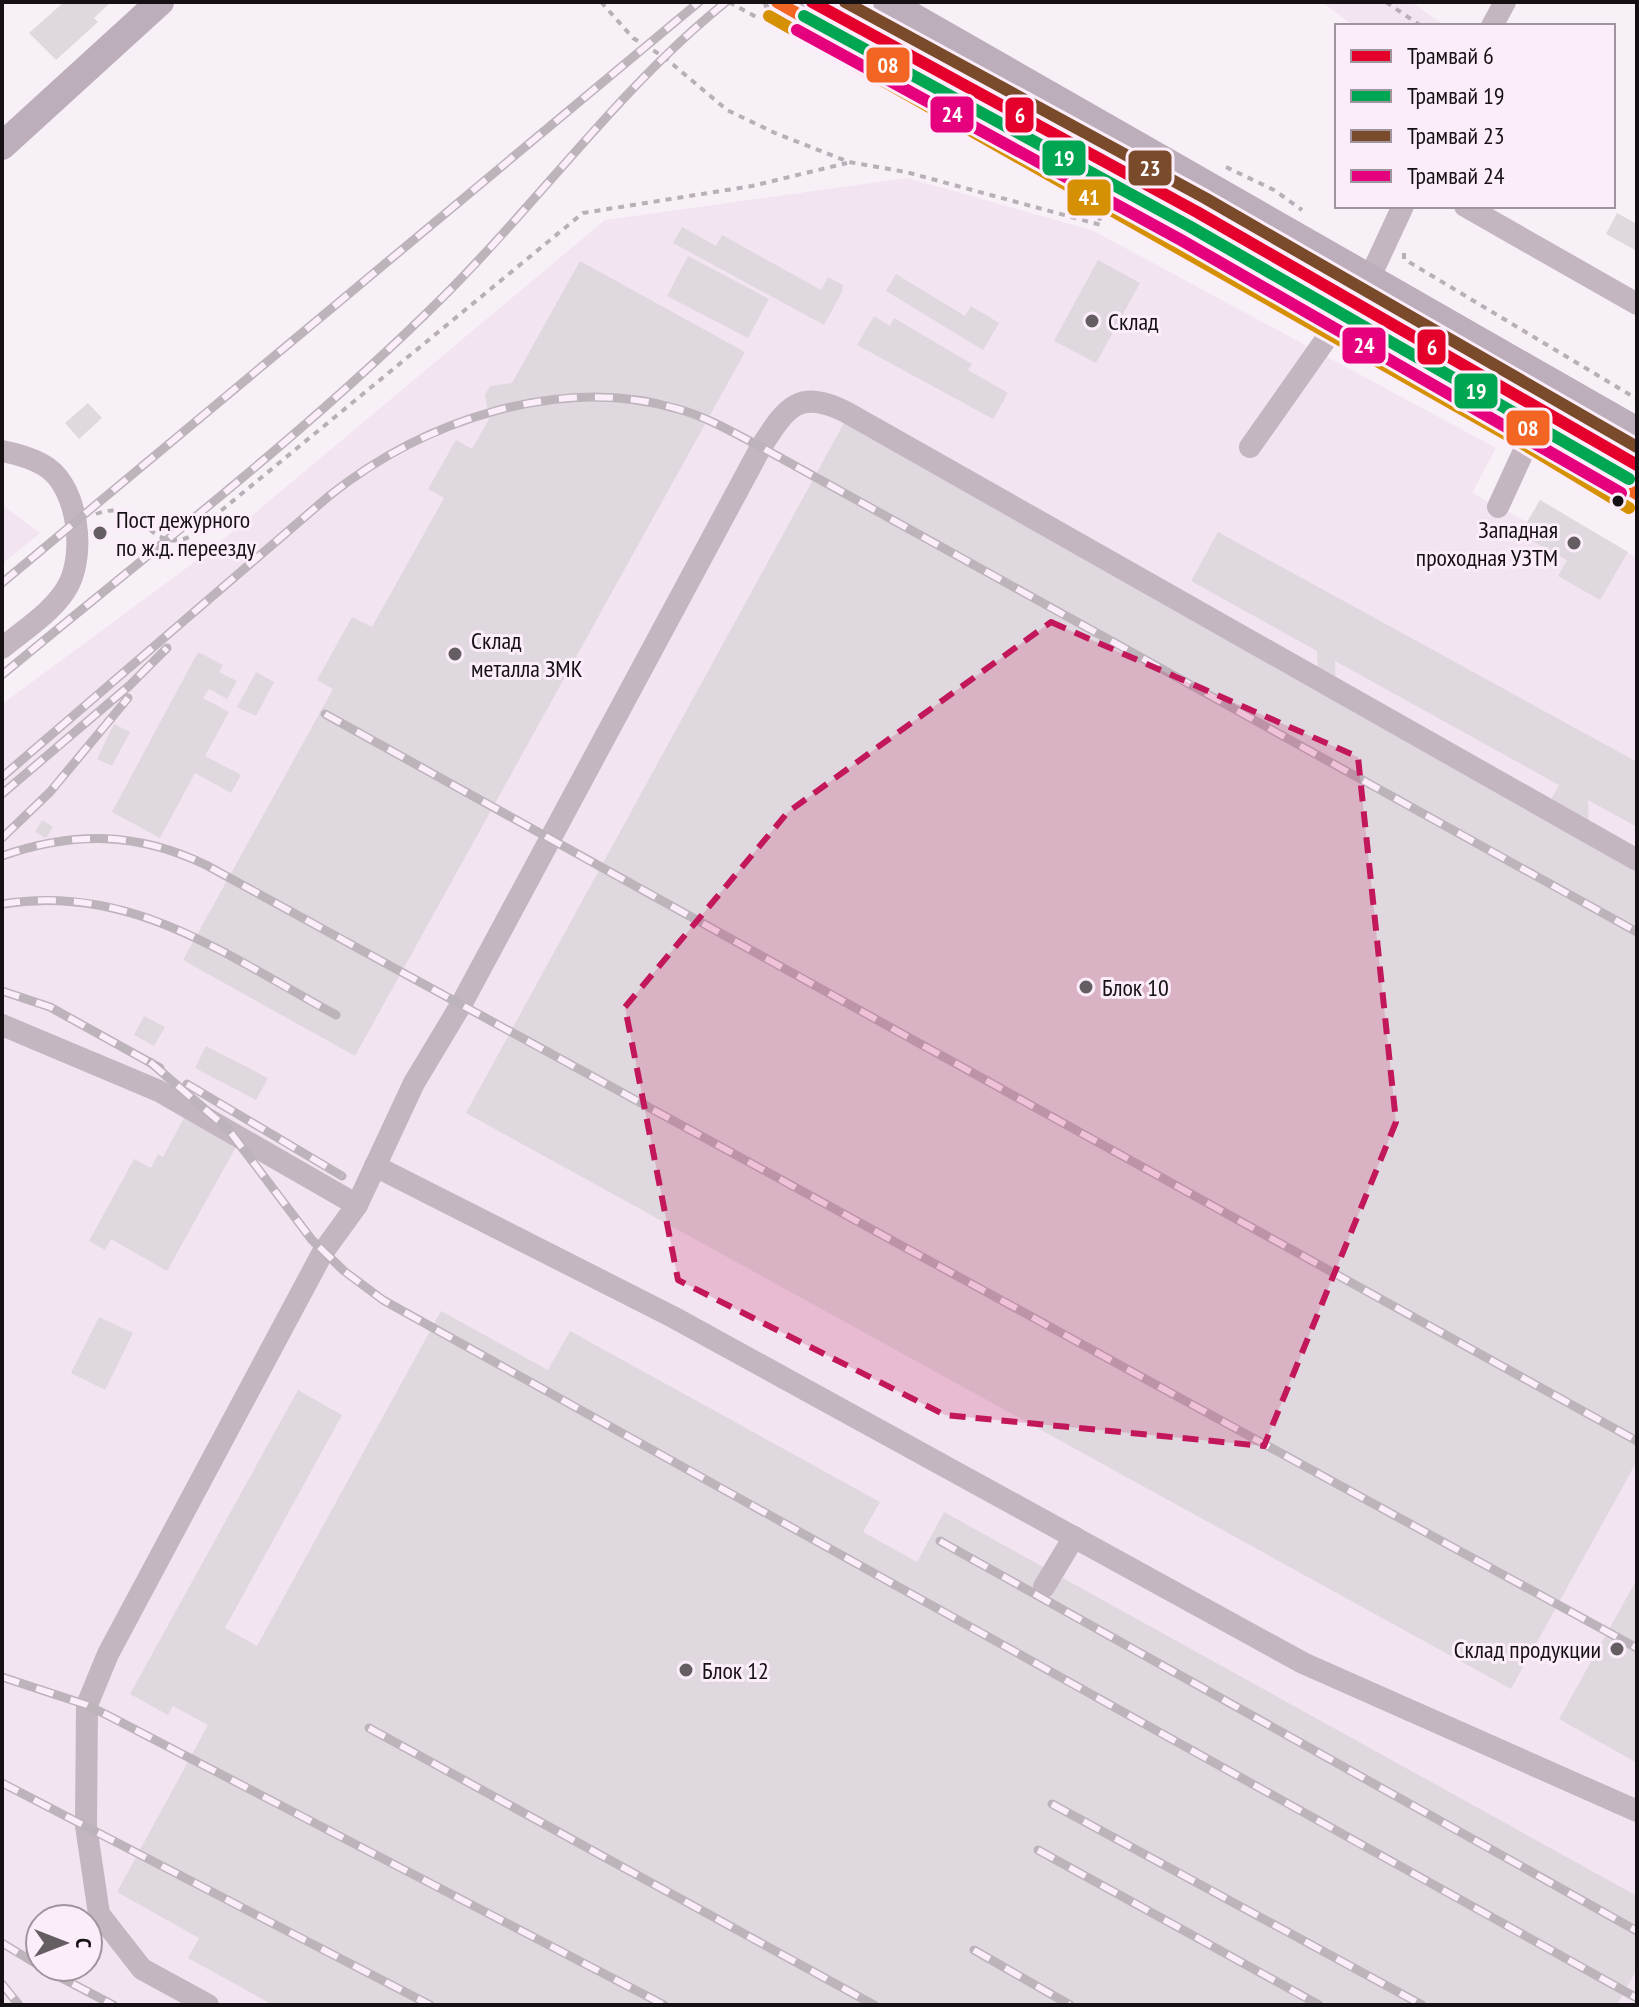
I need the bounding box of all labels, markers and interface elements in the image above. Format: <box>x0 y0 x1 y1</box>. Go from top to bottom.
legend <box>1335 24 1615 208</box>
text: Трамвай 6 <box>1407 40 1494 71</box>
line badge: 08 <box>865 46 911 84</box>
text: 08 <box>877 51 899 79</box>
text: Трамвай 19 <box>1407 80 1505 111</box>
line badge: 24 <box>929 95 975 134</box>
line badge: 6 <box>1004 96 1035 134</box>
text: 24 <box>941 100 963 128</box>
text: 6 <box>1015 101 1025 129</box>
text: Трамвай 23 <box>1407 120 1505 151</box>
line badge: 19 <box>1041 139 1087 177</box>
text: 19 <box>1053 144 1075 172</box>
line badge: 23 <box>1127 149 1173 187</box>
text: 23 <box>1139 154 1161 182</box>
text: Трамвай 24 <box>1407 160 1505 191</box>
line badge: 41 <box>1066 178 1112 217</box>
text: 41 <box>1078 183 1100 211</box>
place label: Склад <box>1108 306 1159 337</box>
marker: Склад <box>1083 312 1101 330</box>
line badge: 24 <box>1341 326 1387 365</box>
line badge: 6 <box>1416 328 1447 366</box>
text: 24 <box>1353 331 1375 359</box>
text: 6 <box>1427 333 1437 361</box>
line badge: 19 <box>1453 372 1499 410</box>
text: 19 <box>1465 377 1487 405</box>
line badge: 08 <box>1505 409 1551 447</box>
text: 08 <box>1517 414 1539 442</box>
unlabelled marker <box>1610 493 1626 509</box>
place label: Пост дежурного по ж.д. переезду <box>116 504 256 563</box>
place label: Западная проходная УЗТМ <box>1416 514 1558 573</box>
marker: Пост дежурного по ж.д. переезду <box>91 524 109 542</box>
marker: Западная проходная УЗТМ <box>1565 534 1583 552</box>
place label: Склад металла ЗМК <box>471 625 583 684</box>
marker: Склад металла ЗМК <box>446 645 464 663</box>
place label: Блок 10 <box>1102 972 1169 1003</box>
marker: Блок 10 <box>1077 978 1095 996</box>
place label: Склад продукции <box>1454 1634 1601 1665</box>
marker: Склад продукции <box>1608 1640 1626 1658</box>
place label: Блок 12 <box>702 1655 769 1686</box>
marker: Блок 12 <box>677 1661 695 1679</box>
north arrow <box>24 1903 104 1983</box>
text: С <box>70 1938 98 1948</box>

